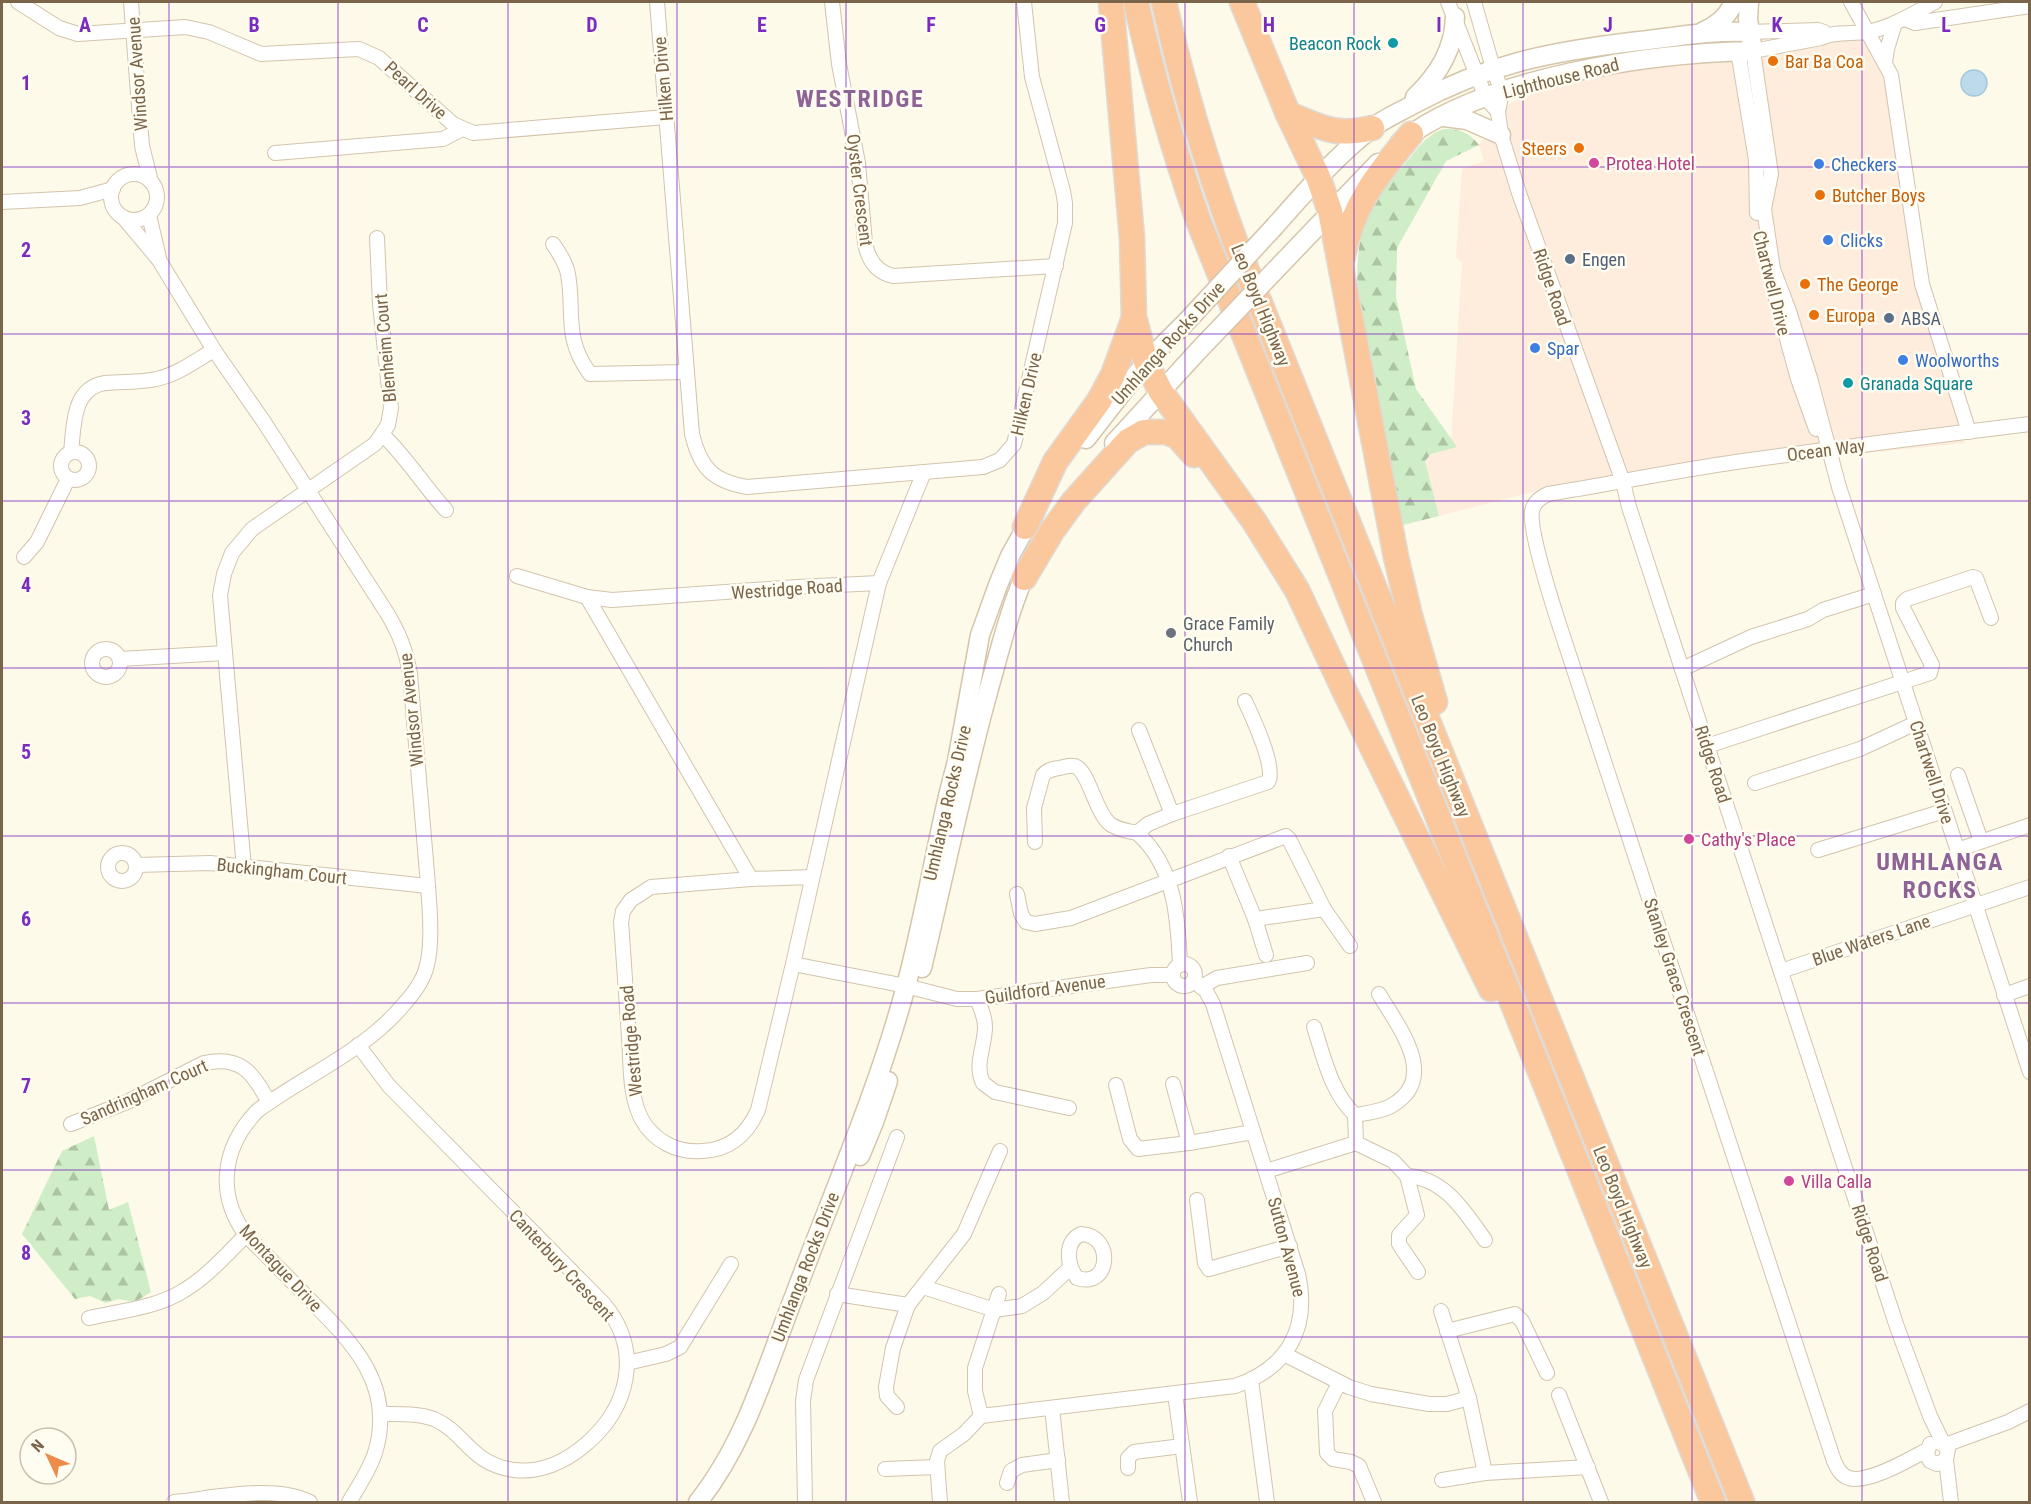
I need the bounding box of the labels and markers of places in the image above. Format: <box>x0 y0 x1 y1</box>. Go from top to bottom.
place label: Beacon Rock <box>1289 33 1381 54</box>
marker: Beacon Rock <box>1386 36 1400 50</box>
place label: Bar Ba Coa <box>1785 51 1864 72</box>
marker: Bar Ba Coa <box>1766 54 1780 68</box>
place label: Steers <box>1522 138 1567 159</box>
marker: Steers <box>1572 141 1586 155</box>
place label: Protea Hotel <box>1606 153 1695 174</box>
place label: Checkers <box>1831 154 1897 175</box>
marker: Protea Hotel <box>1587 156 1601 170</box>
marker: Checkers <box>1812 157 1826 171</box>
place label: Butcher Boys <box>1832 185 1925 206</box>
marker: Butcher Boys <box>1813 188 1827 202</box>
place label: Clicks <box>1840 230 1883 251</box>
marker: Clicks <box>1821 233 1835 247</box>
place label: Engen <box>1582 249 1626 270</box>
marker: Engen <box>1563 252 1577 266</box>
place label: The George <box>1817 274 1898 295</box>
marker: The George <box>1798 277 1812 291</box>
place label: Europa <box>1826 305 1875 326</box>
marker: Europa <box>1807 308 1821 322</box>
place label: ABSA <box>1901 308 1942 329</box>
marker: ABSA <box>1882 311 1896 325</box>
place label: Spar <box>1547 338 1580 359</box>
marker: Spar <box>1528 341 1542 355</box>
place label: Woolworths <box>1915 350 2000 371</box>
marker: Woolworths <box>1896 353 1910 367</box>
place label: Granada Square <box>1860 373 1973 394</box>
marker: Granada Square <box>1841 376 1855 390</box>
place label: Grace Family Church <box>1183 613 1275 655</box>
marker: Grace Family Church <box>1164 626 1178 640</box>
place label: Cathy's Place <box>1701 829 1796 850</box>
marker: Cathy's Place <box>1682 832 1696 846</box>
place label: Villa Calla <box>1801 1171 1872 1192</box>
marker: Villa Calla <box>1782 1174 1796 1188</box>

